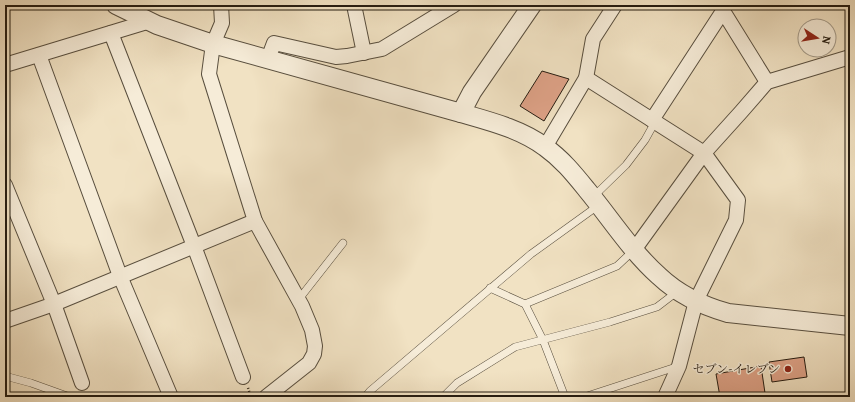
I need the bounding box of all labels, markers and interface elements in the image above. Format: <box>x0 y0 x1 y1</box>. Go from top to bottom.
north arrow <box>797 18 837 58</box>
text: N <box>818 34 834 45</box>
place label: セブン-イレブン <box>692 361 780 377</box>
marker: セブン-イレブン <box>783 364 793 374</box>

